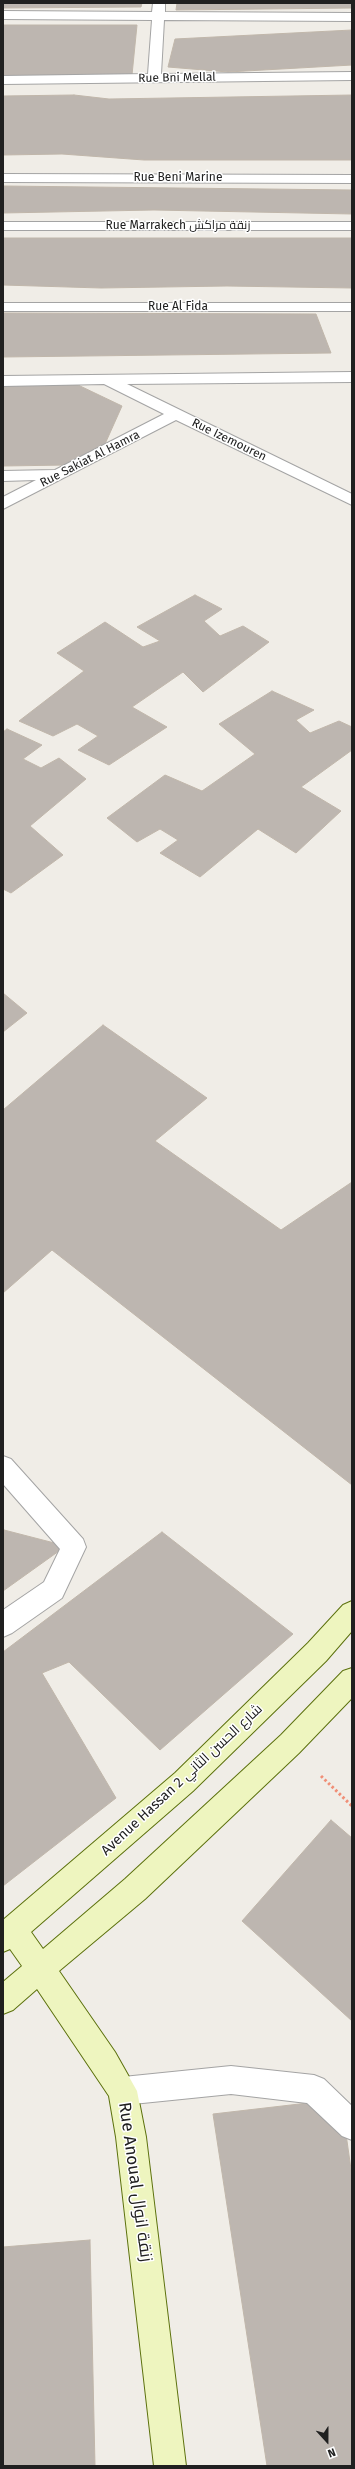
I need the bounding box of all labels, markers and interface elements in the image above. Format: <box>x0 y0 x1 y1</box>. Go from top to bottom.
street label: Rue Bni Mellal <box>138 70 216 86</box>
street label: Rue Beni Marine <box>134 171 222 185</box>
street label: Rue Marrakech زنقة مراكش <box>106 219 250 233</box>
street label: Rue Al Fida <box>148 300 208 314</box>
street label: Rue Izemouren <box>189 416 269 464</box>
street label: Rue Sakiat Al Hamra <box>38 428 142 490</box>
street label: Avenue Hassan 2 شارع الحسن الثاني <box>98 1701 266 1859</box>
street label: Rue Anoual زنقة انوال <box>114 2101 156 2263</box>
north arrow <box>307 2421 347 2461</box>
text: N <box>326 2445 337 2460</box>

